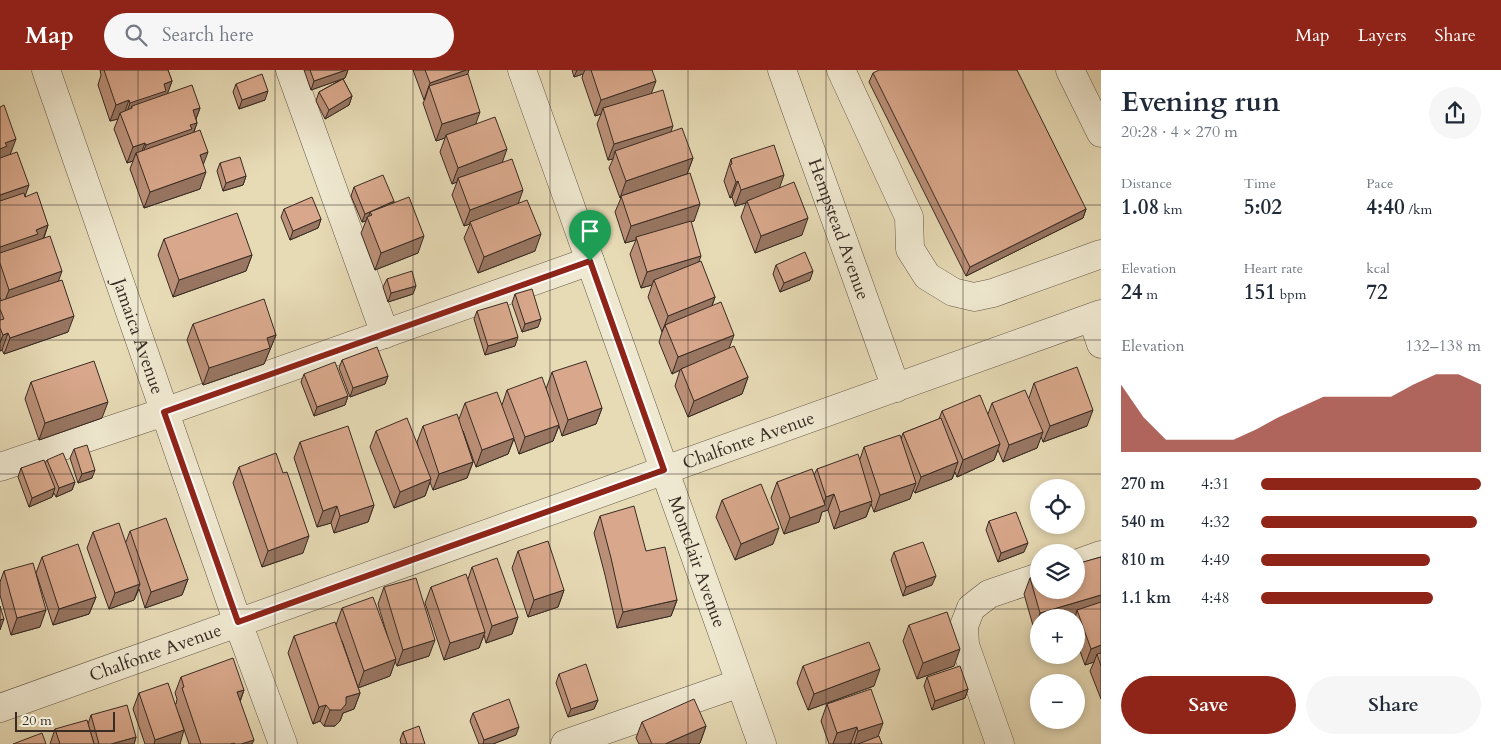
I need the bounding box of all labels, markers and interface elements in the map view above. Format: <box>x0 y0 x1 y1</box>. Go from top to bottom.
search box <box>104 13 454 58</box>
text: Map <box>25 19 74 52</box>
icon: search <box>122 21 150 49</box>
text: Search here <box>162 22 254 48</box>
text: Map <box>1295 23 1330 48</box>
text: Layers <box>1358 23 1407 48</box>
text: Share <box>1435 23 1476 48</box>
text: Evening run <box>1121 83 1280 121</box>
button: share <box>1429 87 1481 139</box>
text: 20:28 · 4 × 270 m <box>1121 121 1238 143</box>
street label: Hempstead Avenue <box>802 155 875 303</box>
text: Distance <box>1121 174 1172 193</box>
text: Time <box>1244 174 1276 193</box>
text: Pace <box>1366 174 1393 193</box>
text: 1.08 <box>1121 193 1159 222</box>
text: 5:02 <box>1244 193 1282 222</box>
text: 4:40 <box>1366 193 1405 222</box>
text: km <box>1159 200 1182 219</box>
text: /km <box>1405 200 1432 219</box>
pin <box>569 210 611 261</box>
icon: arrive <box>576 217 604 245</box>
text: Elevation <box>1121 259 1177 278</box>
text: Heart rate <box>1244 259 1303 278</box>
text: kcal <box>1366 259 1390 278</box>
street label: Jamaica Avenue <box>105 272 170 398</box>
text: 24 <box>1121 278 1143 307</box>
text: 151 <box>1244 278 1276 307</box>
text: 72 <box>1366 278 1388 307</box>
text: m <box>1143 285 1158 304</box>
text: bpm <box>1276 285 1307 304</box>
text: Elevation <box>1121 335 1185 357</box>
text: 132–138 m <box>1405 335 1481 357</box>
street label: Chalfonte Avenue <box>679 405 818 476</box>
text: 270 m <box>1121 473 1165 495</box>
text: 4:31 <box>1201 473 1230 495</box>
map controls <box>1030 479 1085 729</box>
button: locate <box>1030 479 1085 534</box>
street label: Montclair Avenue <box>662 493 732 631</box>
text: 540 m <box>1121 511 1165 533</box>
text: 4:32 <box>1201 511 1230 533</box>
button: layers <box>1030 544 1085 599</box>
text: 810 m <box>1121 549 1165 571</box>
text: 4:49 <box>1201 549 1230 571</box>
text: 1.1 km <box>1121 587 1171 609</box>
text: 4:48 <box>1201 587 1230 609</box>
button: + <box>1030 609 1085 664</box>
street label: Chalfonte Avenue <box>86 618 225 688</box>
button: − <box>1030 674 1085 729</box>
button: Save <box>1121 676 1296 734</box>
button: Share <box>1306 676 1481 734</box>
scale bar <box>15 709 115 732</box>
text: 20 m <box>22 711 52 730</box>

